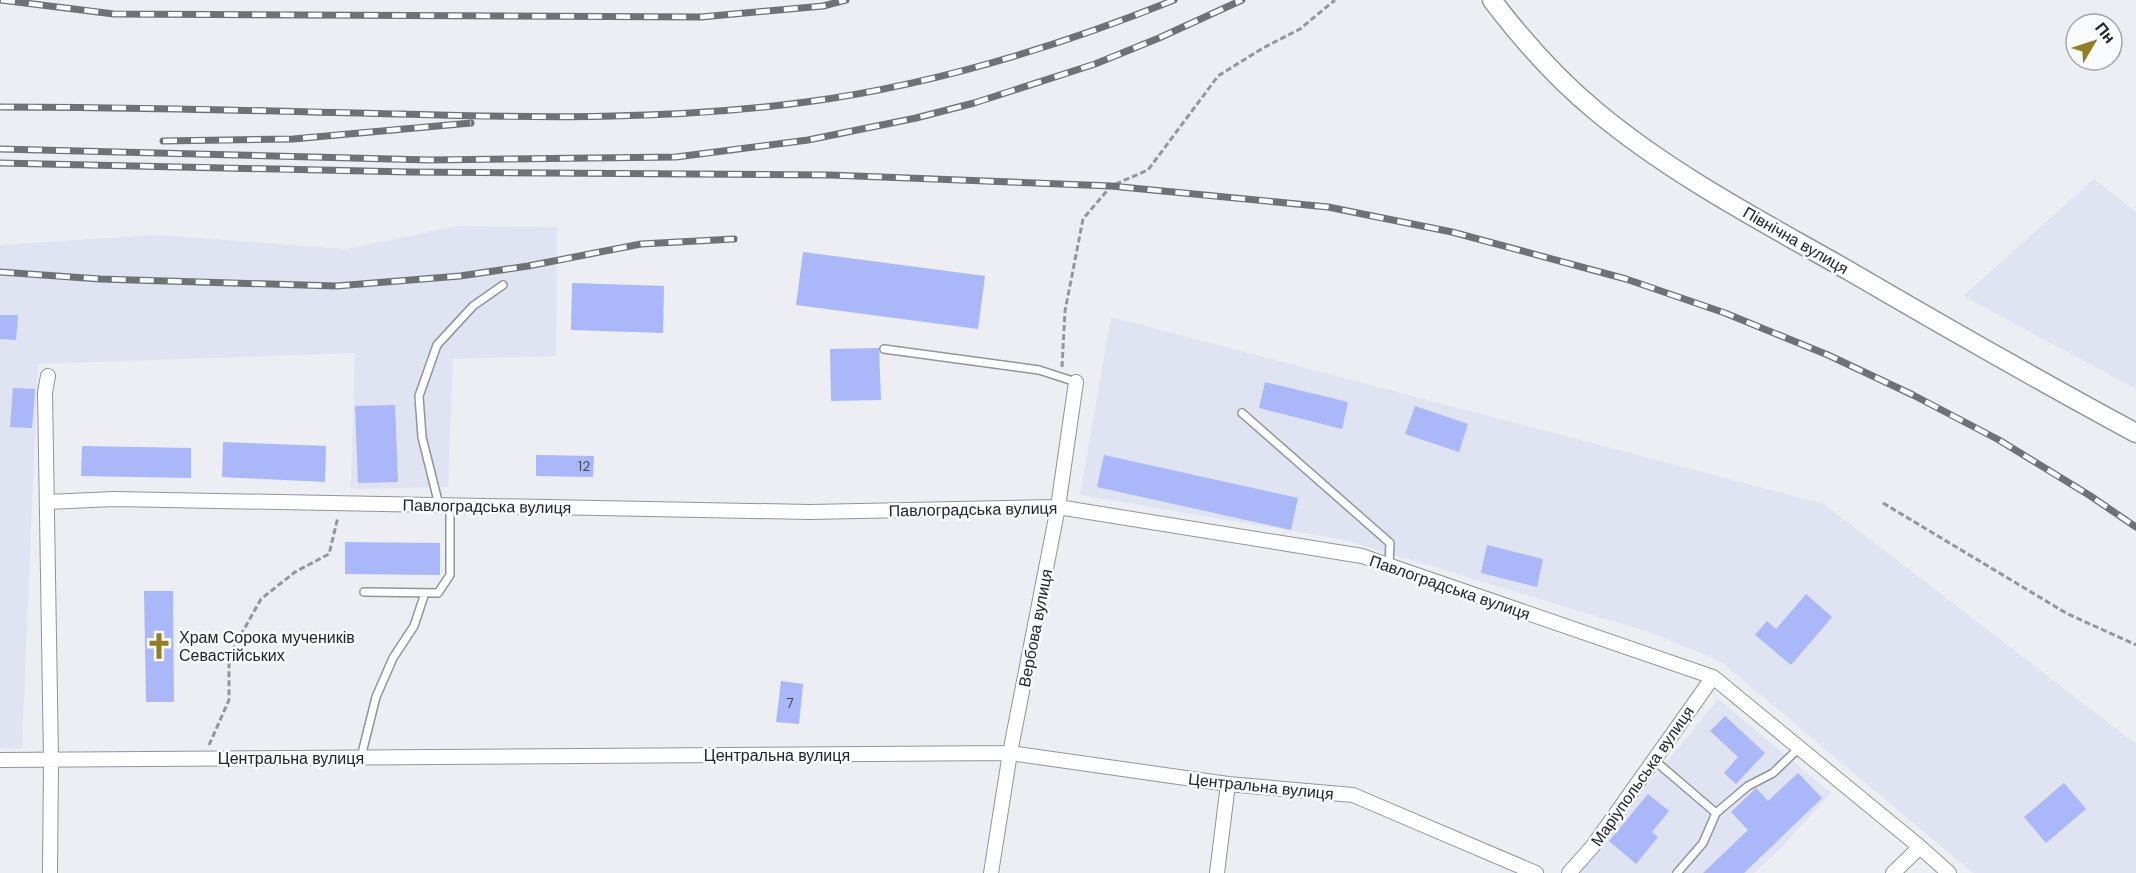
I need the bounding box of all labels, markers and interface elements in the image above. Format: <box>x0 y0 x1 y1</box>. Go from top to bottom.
north arrow <box>2064 12 2124 72</box>
text: Пн <box>2090 18 2120 48</box>
street label: Північна вулиця <box>1739 202 1852 279</box>
house number: 12 <box>578 457 590 475</box>
street label: Павлоградська вулиця <box>402 495 571 518</box>
street label: Павлоградська вулиця <box>889 498 1058 521</box>
street label: Павлоградська вулиця <box>1367 550 1533 625</box>
street label: Вербова вулиця <box>1014 567 1057 689</box>
place label: Храм Сорока мучеників Севастійських <box>179 627 355 666</box>
church icon: Храм Сорока мучеників Севастійських <box>144 631 174 661</box>
house number: 7 <box>786 694 794 712</box>
street label: Маріупольська вулиця <box>1586 702 1699 850</box>
street label: Центральна вулиця <box>704 745 850 766</box>
street label: Центральна вулиця <box>218 748 364 769</box>
street label: Центральна вулиця <box>1187 768 1335 805</box>

